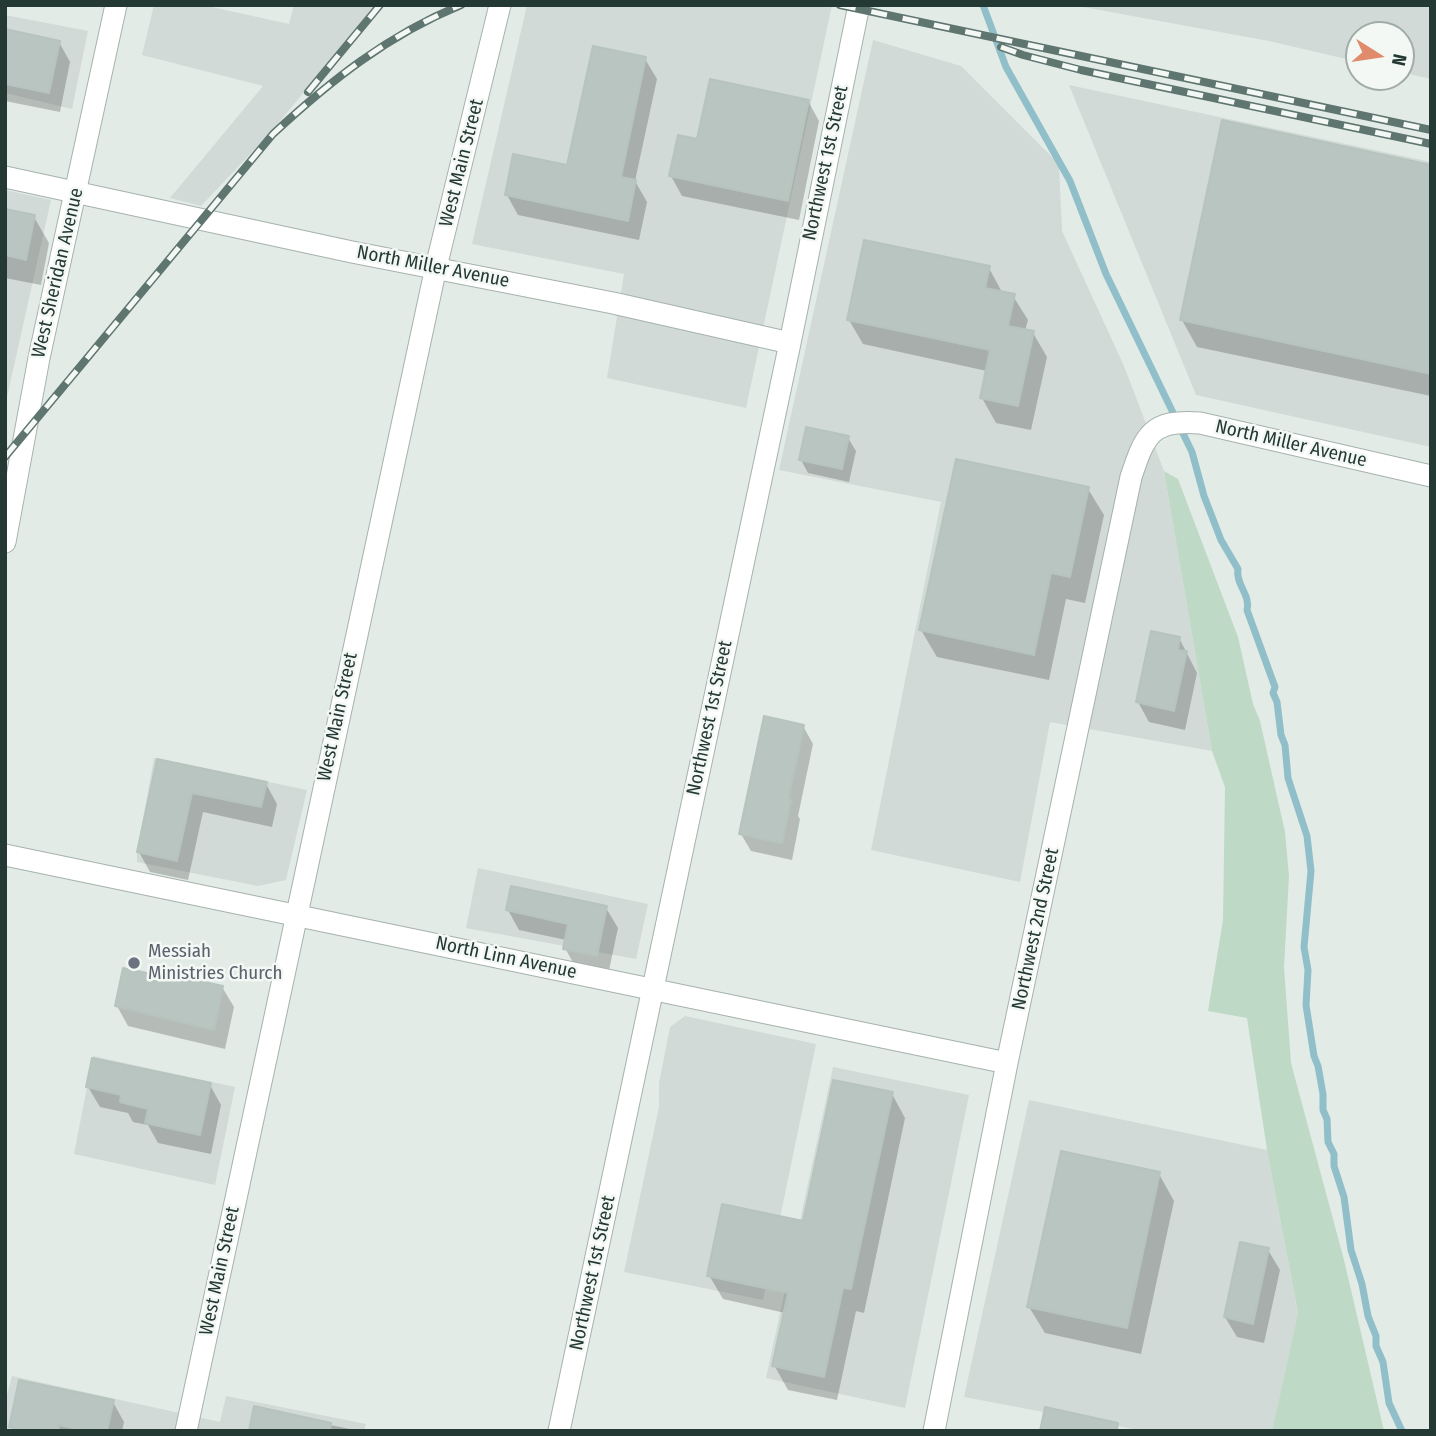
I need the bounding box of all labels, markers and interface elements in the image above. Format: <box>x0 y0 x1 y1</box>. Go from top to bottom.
north arrow <box>1345 21 1415 91</box>
text: N <box>1387 52 1412 68</box>
street label: Northwest 1st Street <box>798 83 854 243</box>
street label: West Main Street <box>435 97 489 229</box>
street label: West Sheridan Avenue <box>27 186 89 360</box>
street label: North Miller Avenue <box>355 241 511 293</box>
street label: North Miller Avenue <box>1213 415 1369 473</box>
street label: Northwest 1st Street <box>682 638 738 798</box>
street label: West Main Street <box>313 651 363 783</box>
street label: Northwest 2nd Street <box>1008 846 1064 1012</box>
street label: North Linn Avenue <box>433 932 579 984</box>
place label: Messiah Ministries Church <box>148 941 282 985</box>
marker: Messiah Ministries Church <box>126 955 142 971</box>
street label: Northwest 1st Street <box>565 1193 621 1353</box>
street label: West Main Street <box>195 1205 245 1337</box>

